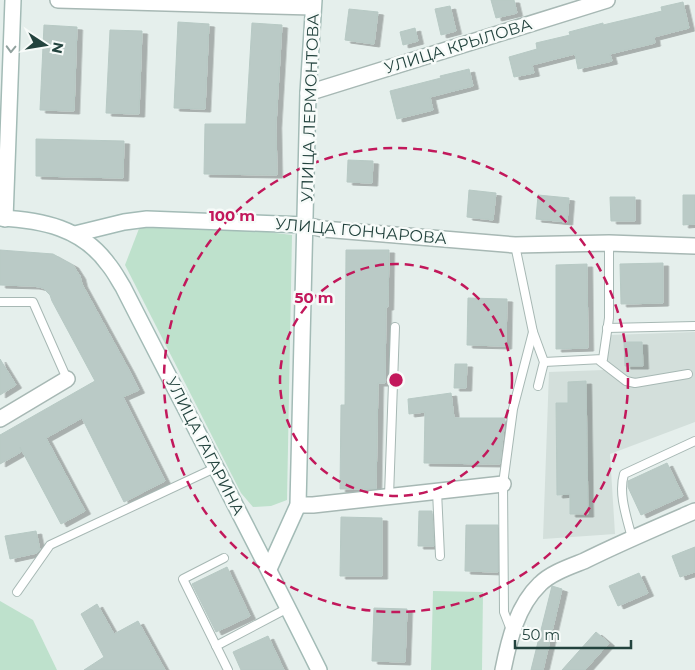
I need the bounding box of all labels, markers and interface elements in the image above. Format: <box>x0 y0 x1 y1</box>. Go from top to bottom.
street label: УЛИЦА ЛЕРМОНТОВА <box>297 13 323 203</box>
street label: УЛИЦА КРЫЛОВА <box>382 14 534 77</box>
north arrow <box>20 20 70 70</box>
text: N <box>48 40 68 55</box>
one-way arrow <box>6 45 16 53</box>
text: 100 m <box>209 206 255 225</box>
street label: УЛИЦА ГОНЧАРОВА <box>274 214 448 248</box>
text: 50 m <box>294 288 334 307</box>
centre of rings <box>387 371 405 389</box>
street label: УЛИЦА ГАГАРИНА <box>162 374 248 519</box>
scale bar <box>515 618 631 650</box>
text: 50 m <box>522 625 560 644</box>

